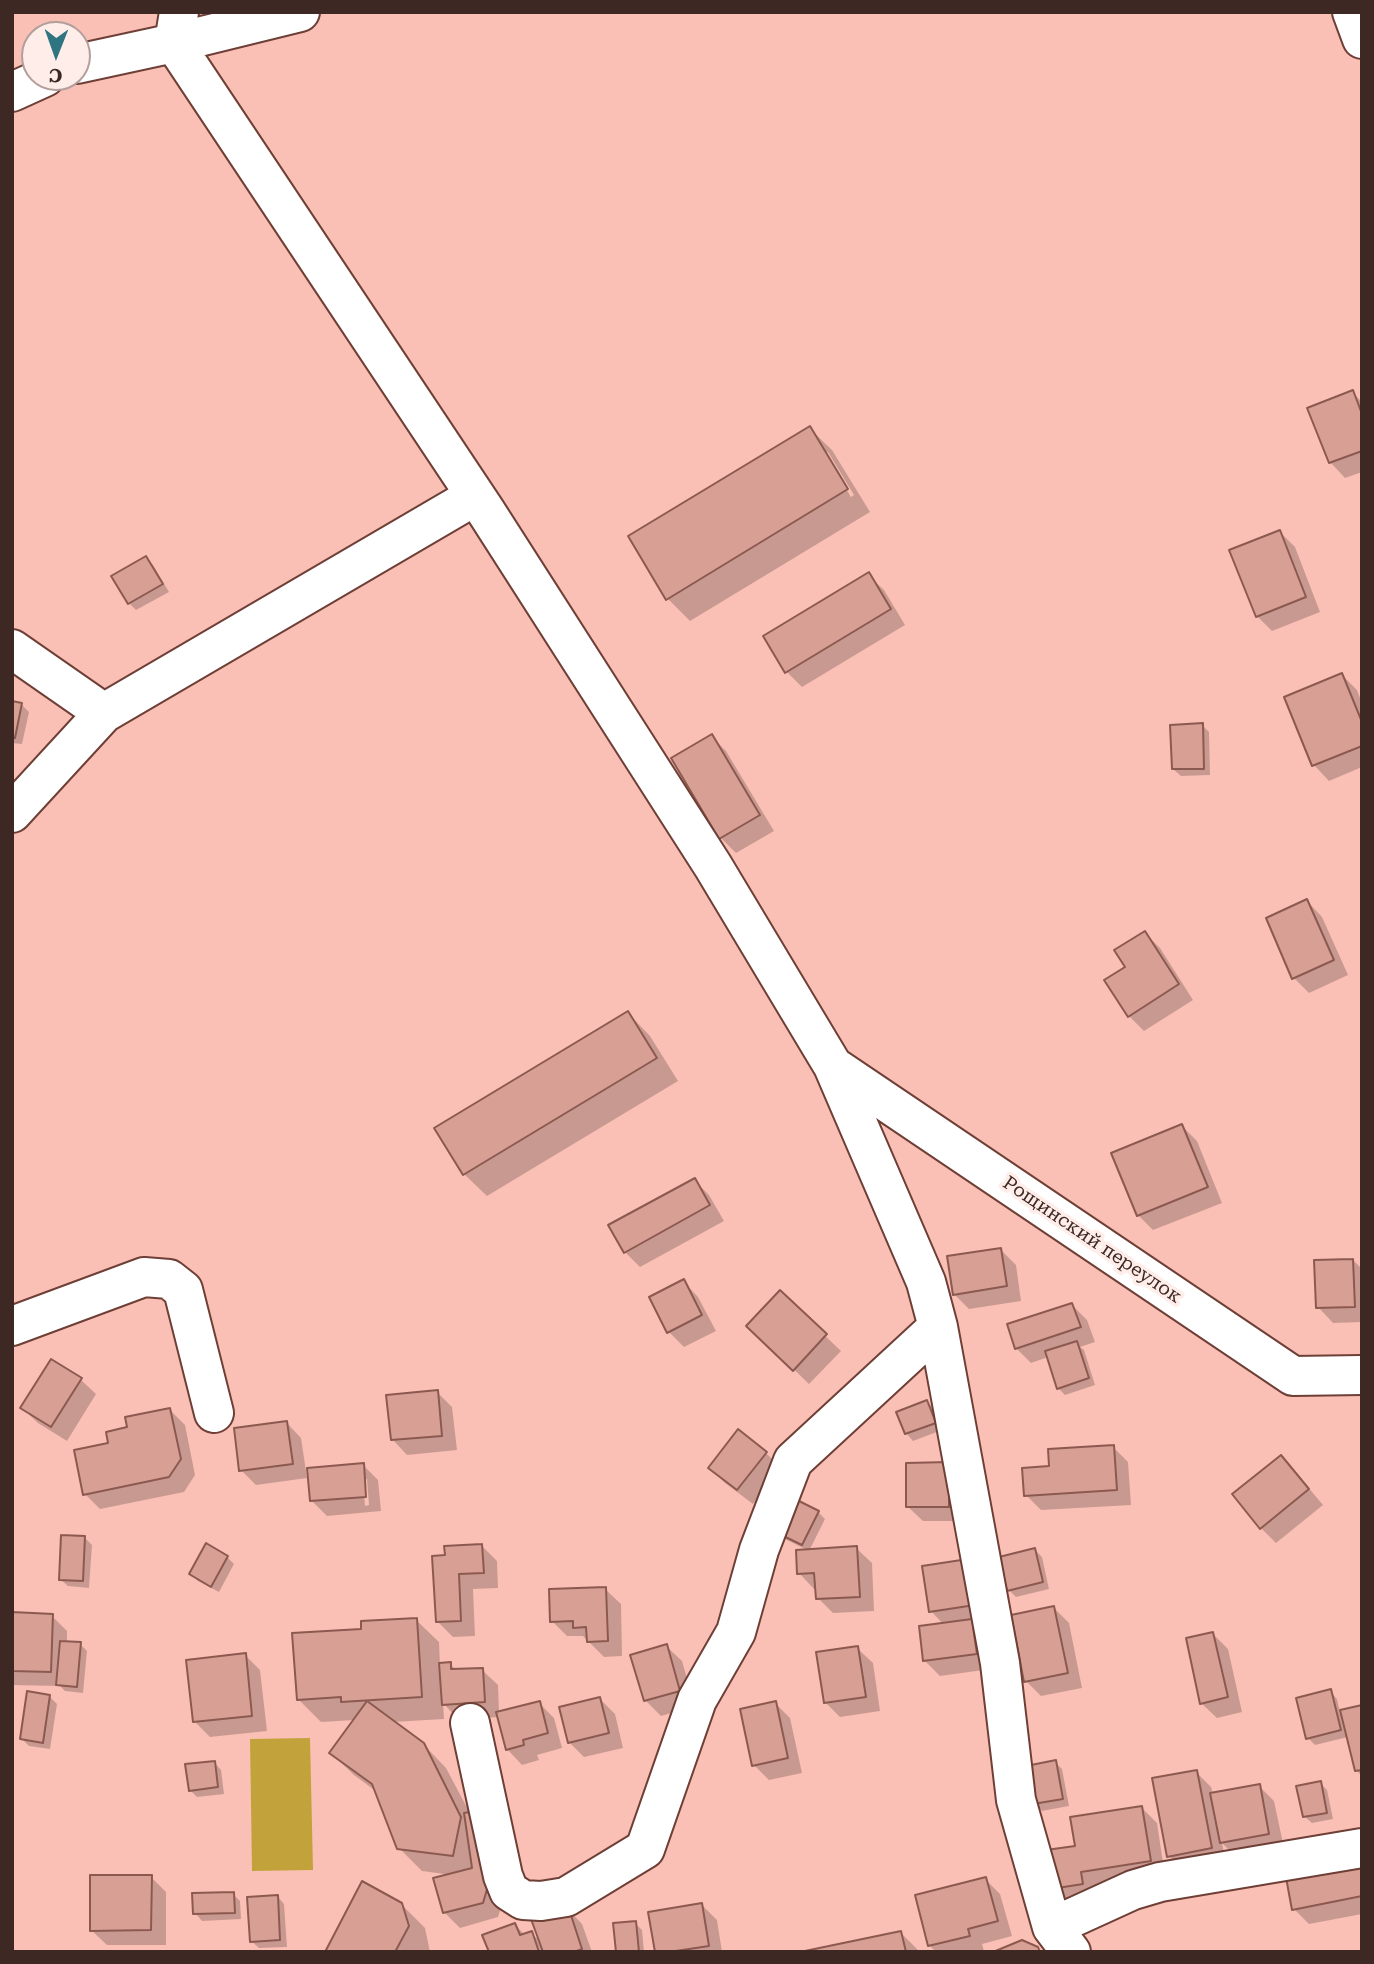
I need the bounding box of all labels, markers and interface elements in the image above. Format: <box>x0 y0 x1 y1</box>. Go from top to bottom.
north arrow <box>21 21 91 91</box>
text: С <box>49 64 63 87</box>
street label: Рощинский переулок <box>998 1172 1186 1308</box>

